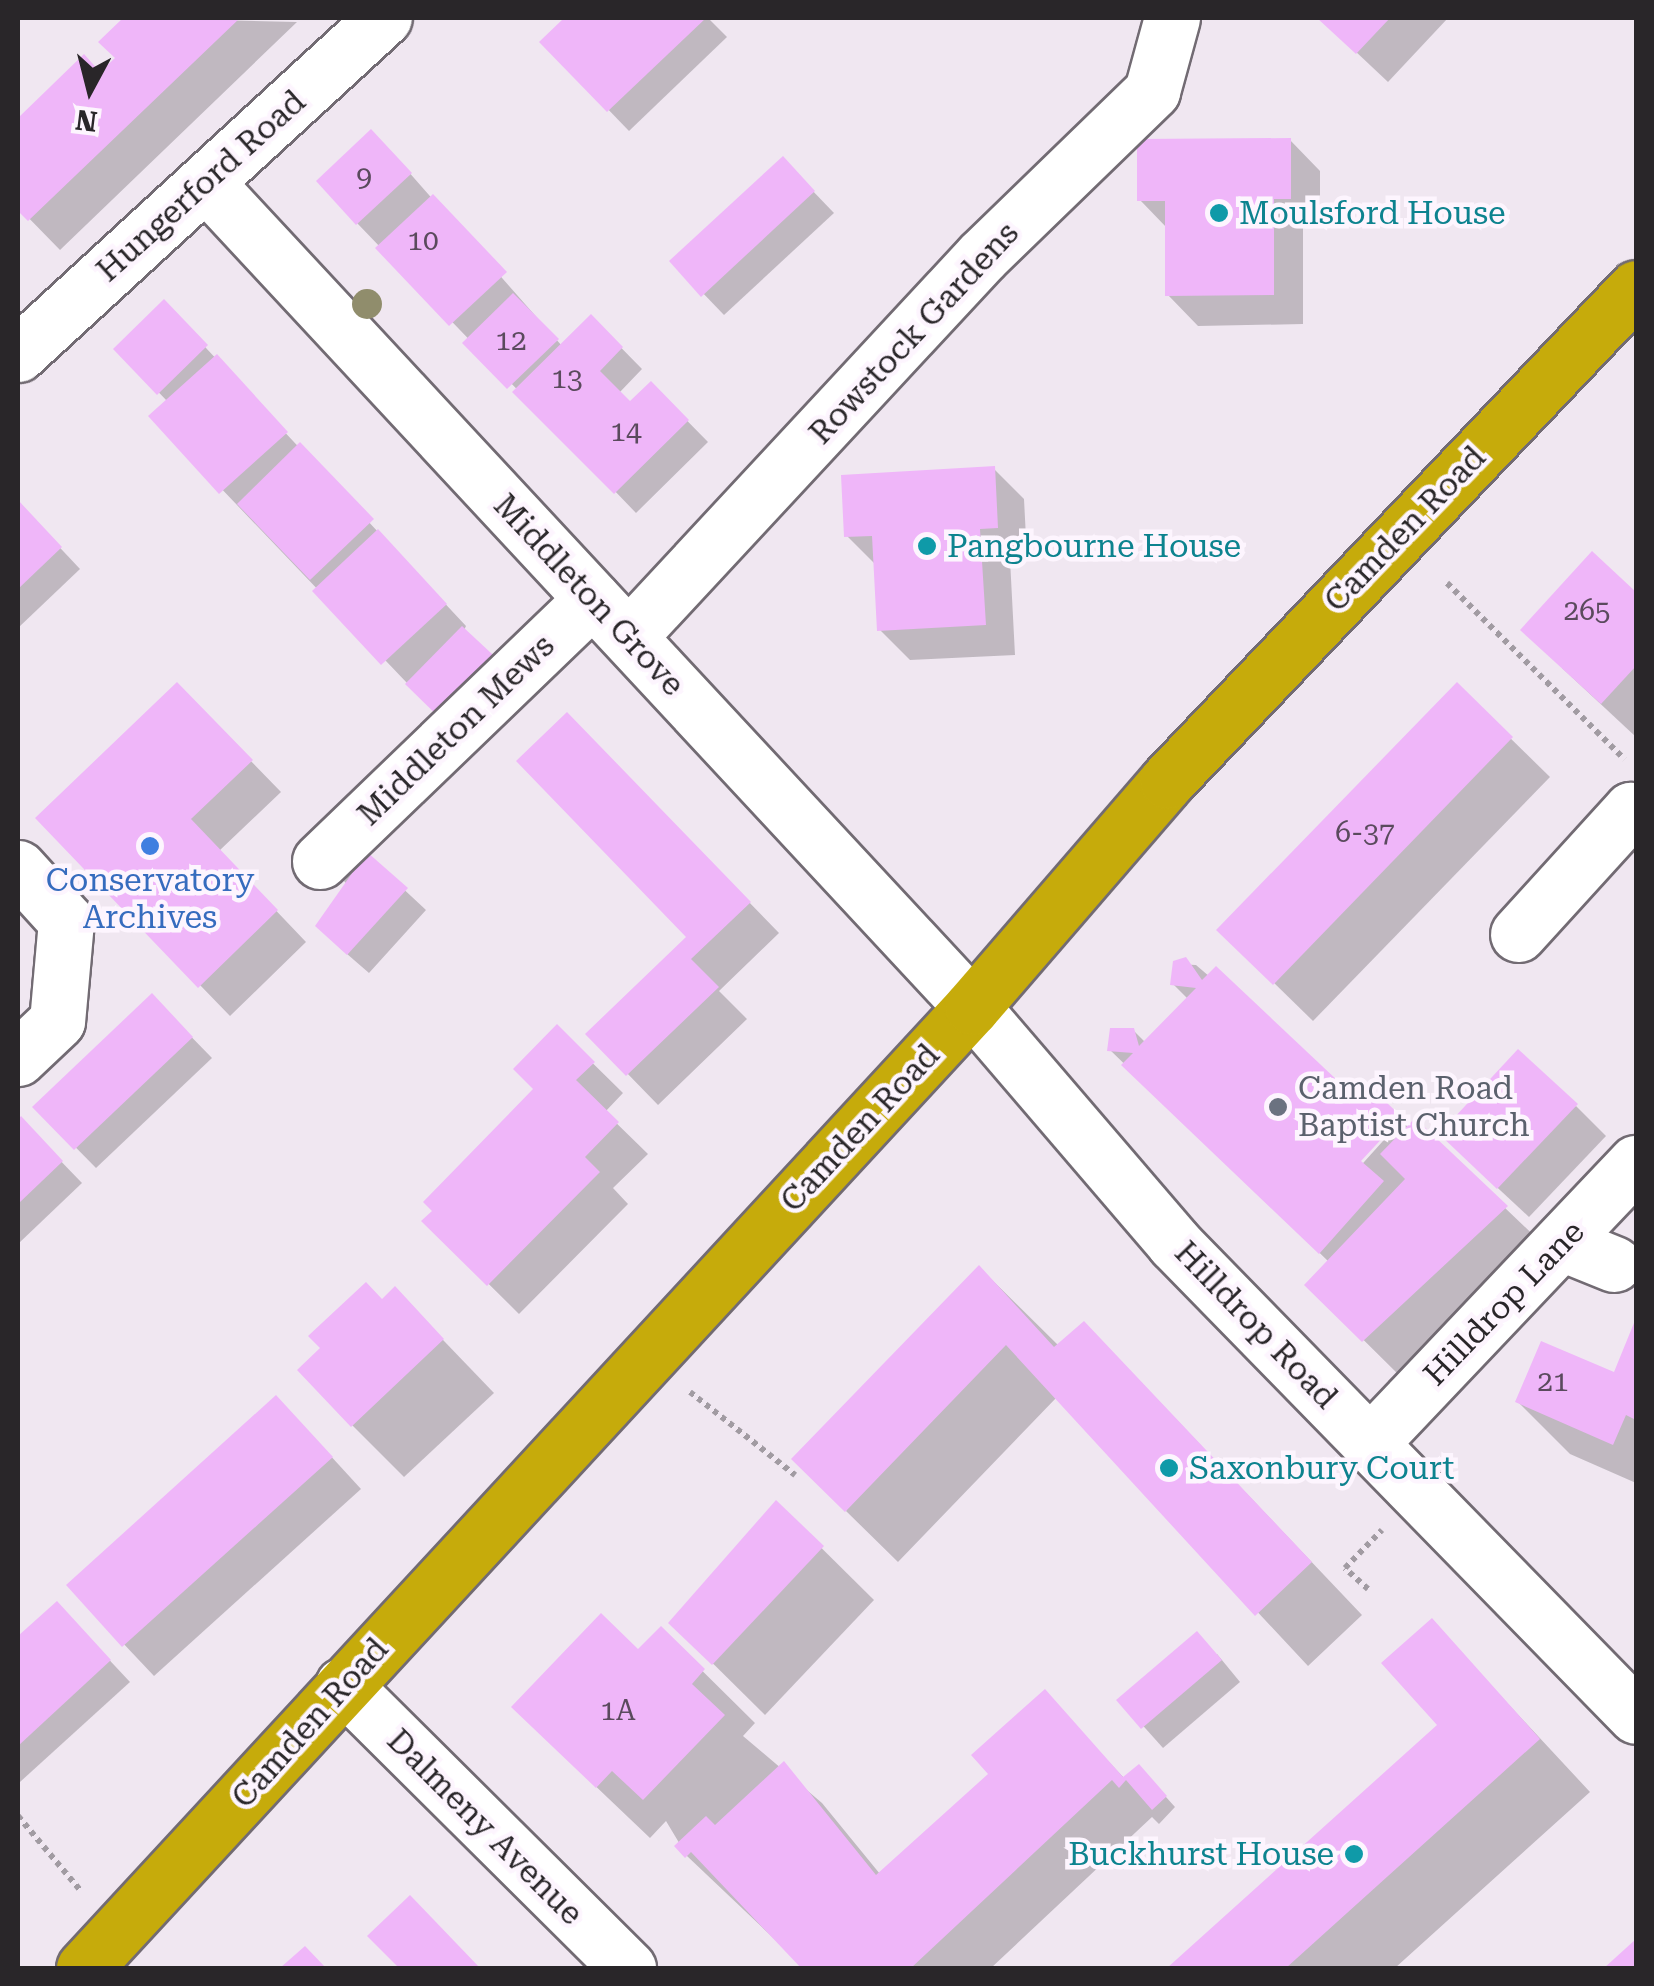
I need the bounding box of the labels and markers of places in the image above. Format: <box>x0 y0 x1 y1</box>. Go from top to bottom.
place label: Moulsford House <box>1239 194 1506 232</box>
marker: Moulsford House <box>1208 202 1230 224</box>
place label: Pangbourne House <box>947 527 1241 565</box>
marker: Pangbourne House <box>916 535 938 557</box>
marker: Conservatory Archives <box>139 835 161 857</box>
place label: Conservatory Archives <box>46 862 254 937</box>
place label: Camden Road Baptist Church <box>1298 1070 1530 1145</box>
marker: Camden Road Baptist Church <box>1267 1096 1289 1118</box>
place label: Saxonbury Court <box>1189 1449 1454 1487</box>
marker: Saxonbury Court <box>1158 1457 1180 1479</box>
place label: Buckhurst House <box>1068 1835 1334 1873</box>
marker: Buckhurst House <box>1343 1843 1365 1865</box>

